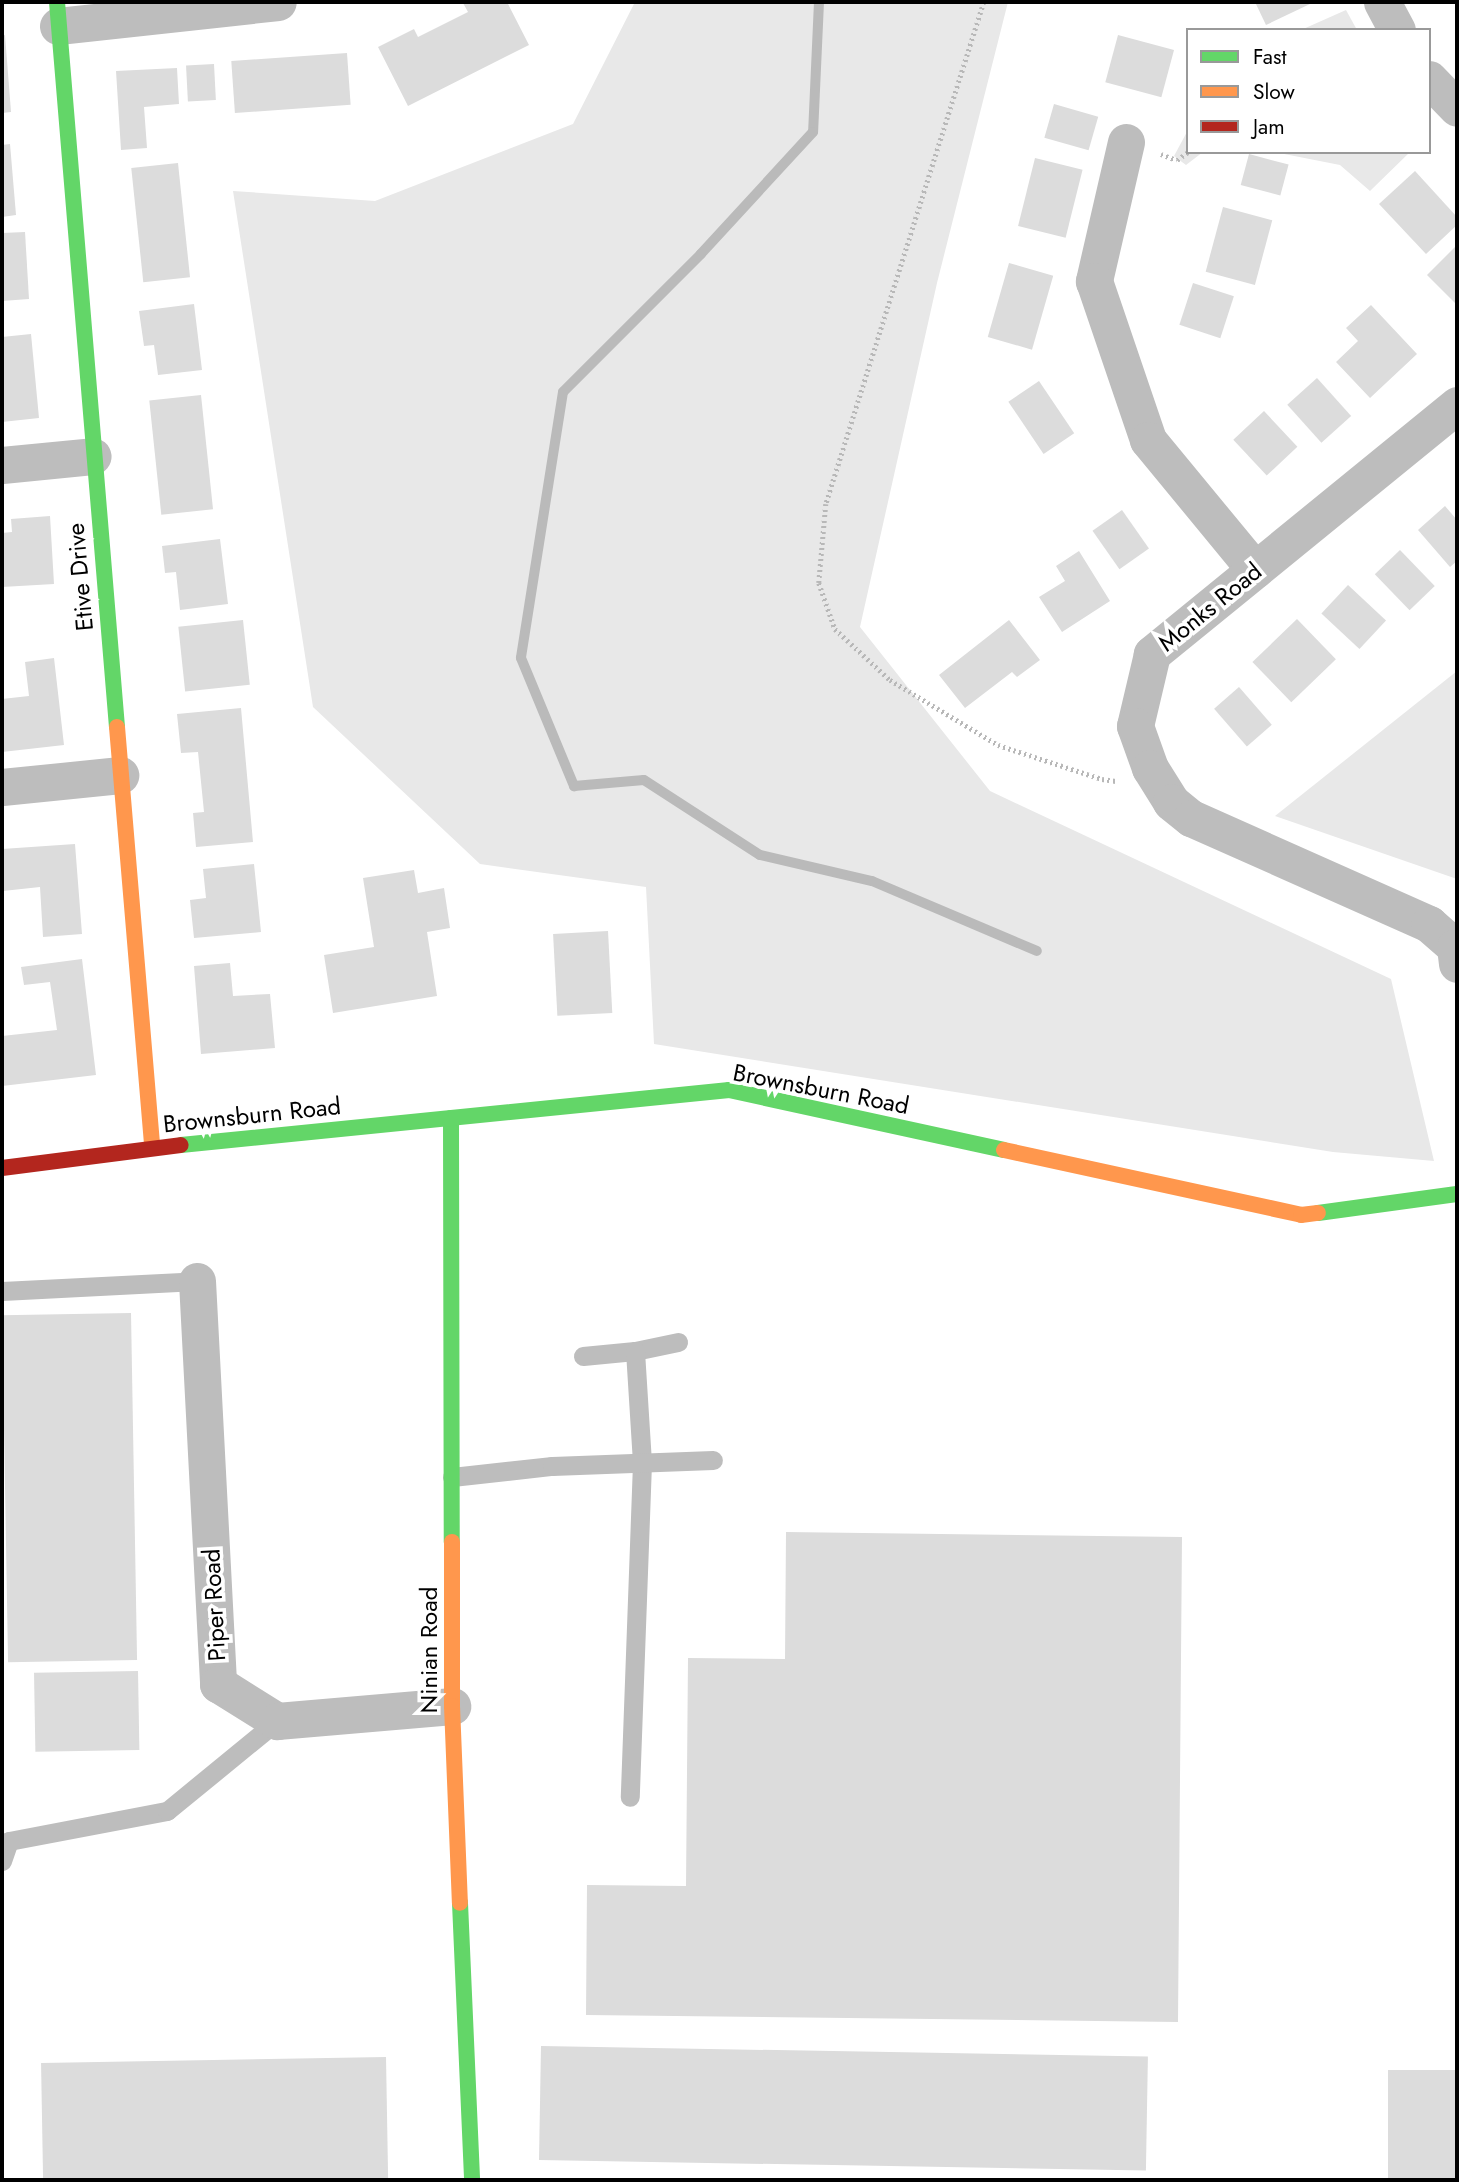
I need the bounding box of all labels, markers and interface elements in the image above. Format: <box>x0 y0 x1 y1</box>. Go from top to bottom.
legend <box>1186 28 1431 154</box>
text: Fast <box>1253 42 1286 72</box>
text: Slow <box>1253 77 1295 107</box>
text: Jam <box>1253 112 1285 142</box>
street label: Etive Drive <box>61 522 99 632</box>
street label: Monks Road <box>1153 557 1267 657</box>
street label: Brownsburn Road <box>731 1058 911 1120</box>
street label: Brownsburn Road <box>162 1091 342 1139</box>
street label: Piper Road <box>197 1548 231 1662</box>
street label: Ninian Road <box>415 1587 443 1713</box>

